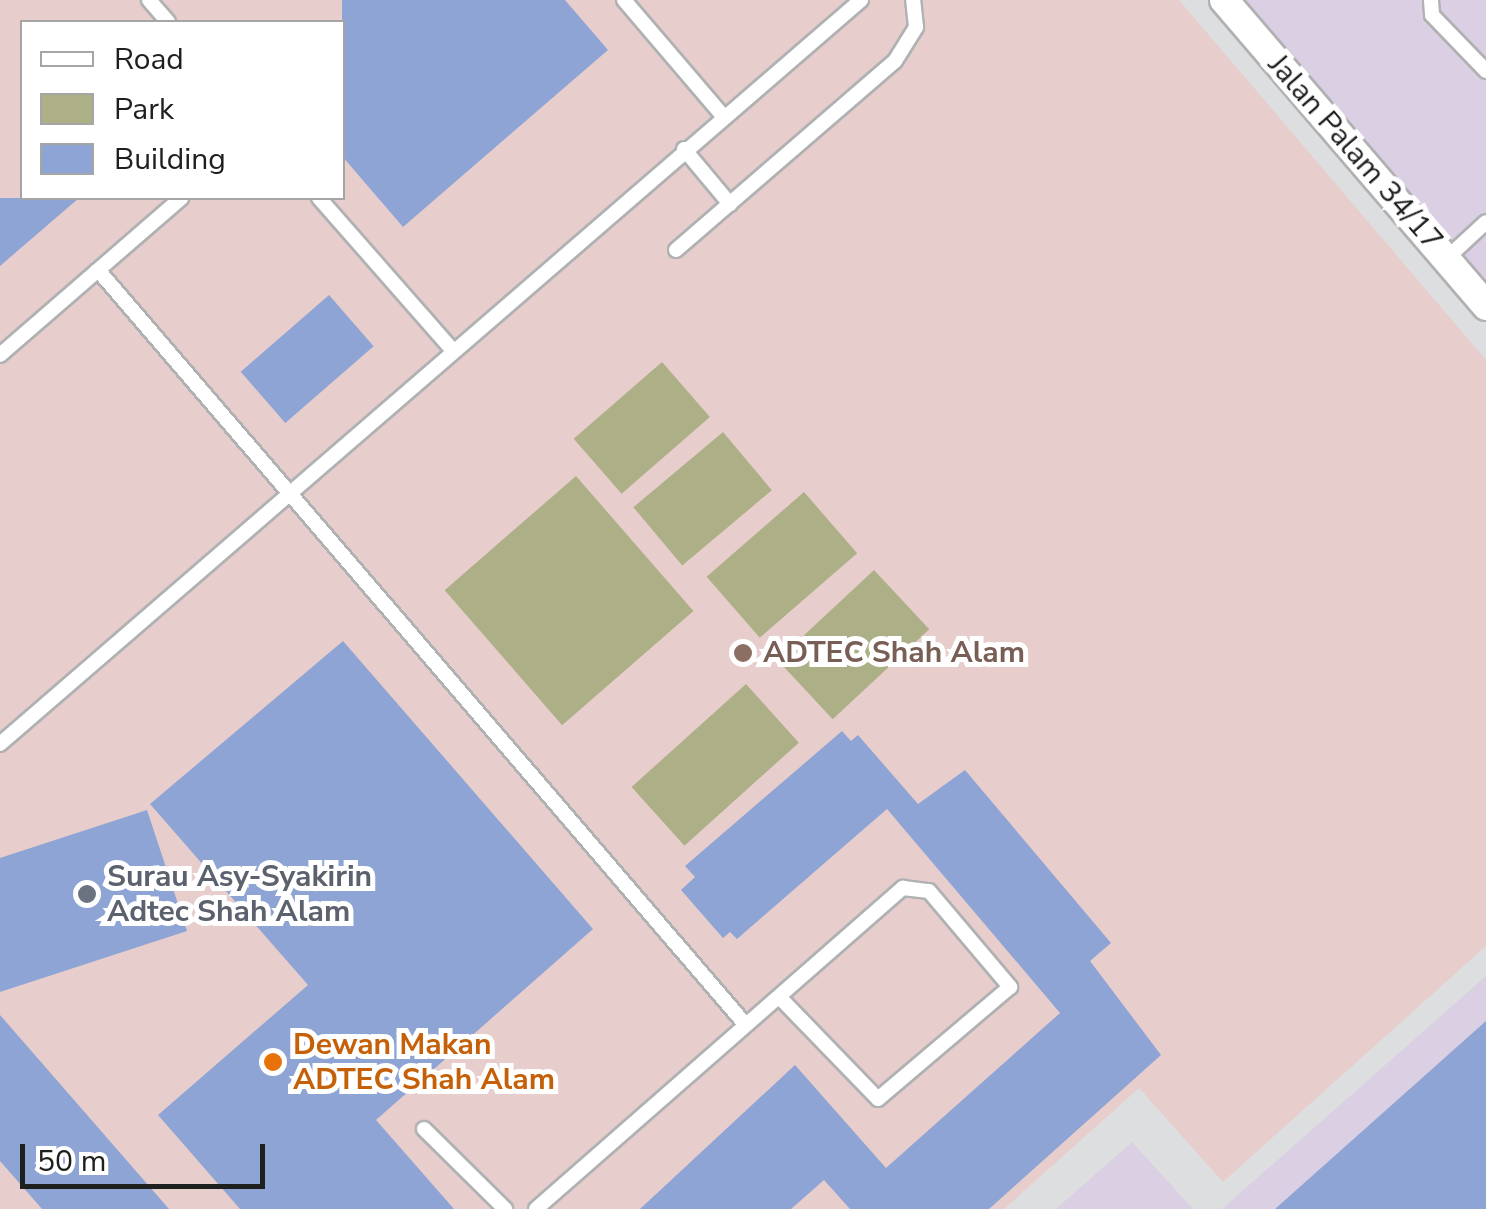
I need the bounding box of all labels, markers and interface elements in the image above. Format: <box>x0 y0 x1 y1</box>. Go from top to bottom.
legend <box>20 20 345 200</box>
text: Road <box>114 39 184 80</box>
street label: Jalan Palam 34/17 <box>1260 48 1450 258</box>
text: Park <box>114 89 174 130</box>
text: Building <box>114 139 226 180</box>
place label: ADTEC Shah Alam <box>763 635 1025 671</box>
marker: ADTEC Shah Alam <box>732 642 754 664</box>
place label: Surau Asy-Syakirin Adtec Shah Alam <box>107 859 372 930</box>
marker: Surau Asy-Syakirin Adtec Shah Alam <box>76 883 98 905</box>
place label: Dewan Makan ADTEC Shah Alam <box>293 1027 555 1098</box>
marker: Dewan Makan ADTEC Shah Alam <box>262 1051 284 1073</box>
scale bar <box>25 1124 270 1186</box>
text: 50 m <box>37 1141 106 1182</box>

